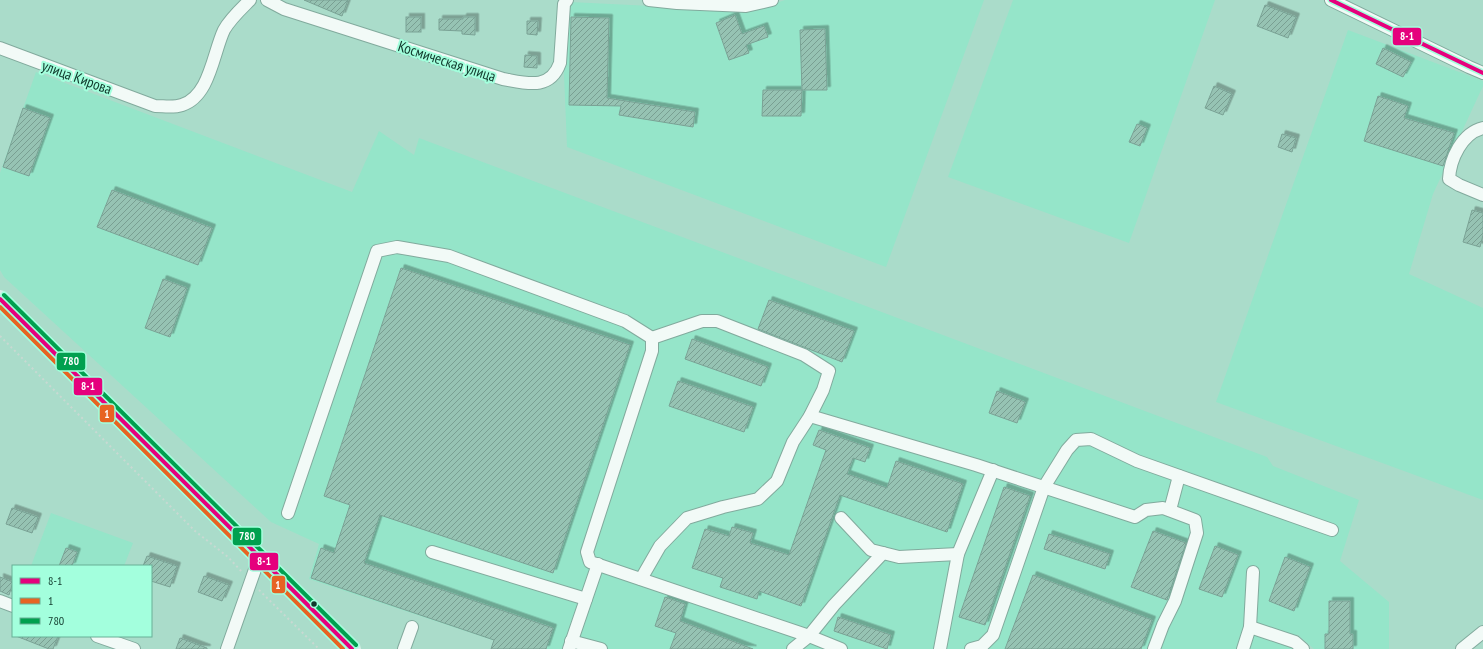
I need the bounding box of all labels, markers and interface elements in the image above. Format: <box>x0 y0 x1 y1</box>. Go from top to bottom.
line badge: 8-1 <box>1392 27 1422 46</box>
text: 8-1 <box>1400 29 1414 43</box>
street label: Космическая улица <box>396 36 498 86</box>
street label: улица Кирова <box>39 56 115 98</box>
line badge: 780 <box>56 352 86 371</box>
text: 780 <box>63 354 79 368</box>
line badge: 8-1 <box>73 377 103 396</box>
text: 8-1 <box>81 379 95 393</box>
line badge: 1 <box>99 404 115 423</box>
text: 1 <box>104 407 110 421</box>
line badge: 780 <box>232 527 262 546</box>
text: 780 <box>239 529 255 543</box>
line badge: 8-1 <box>249 552 279 571</box>
text: 8-1 <box>257 554 271 568</box>
legend <box>12 565 152 637</box>
text: 8-1 <box>48 573 62 588</box>
line badge: 1 <box>271 575 286 594</box>
text: 1 <box>275 578 281 592</box>
text: 1 <box>48 593 53 608</box>
unlabelled marker <box>309 599 319 609</box>
text: 780 <box>48 613 64 628</box>

